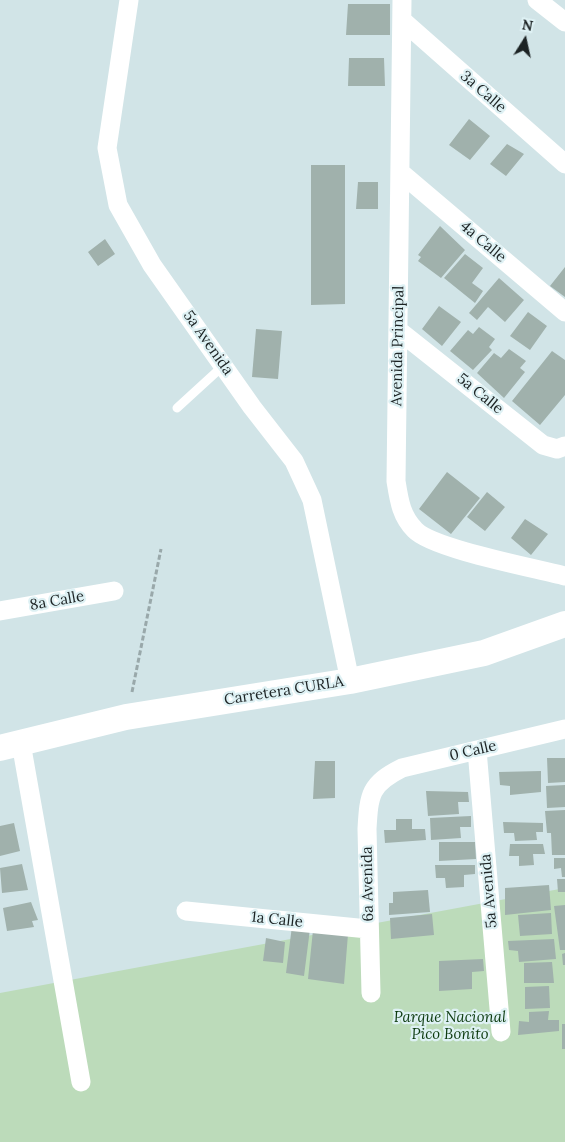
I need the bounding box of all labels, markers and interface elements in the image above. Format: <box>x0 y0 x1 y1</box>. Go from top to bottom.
north arrow <box>500 15 550 65</box>
text: N <box>521 15 534 35</box>
street label: 3a Calle <box>457 67 509 117</box>
street label: 4a Calle <box>456 218 510 266</box>
street label: Avenida Principal <box>388 286 408 406</box>
street label: 5a Avenida <box>179 307 237 379</box>
street label: 5a Calle <box>453 370 507 418</box>
street label: 8a Calle <box>29 587 85 615</box>
street label: Carretera CURLA <box>223 673 345 709</box>
street label: 0 Calle <box>448 737 498 765</box>
street label: 6a Avenida <box>358 846 378 922</box>
street label: 5a Avenida <box>477 853 501 929</box>
street label: 1a Calle <box>250 908 304 932</box>
park label: Parque Nacional Pico Bonito <box>394 1009 506 1044</box>

